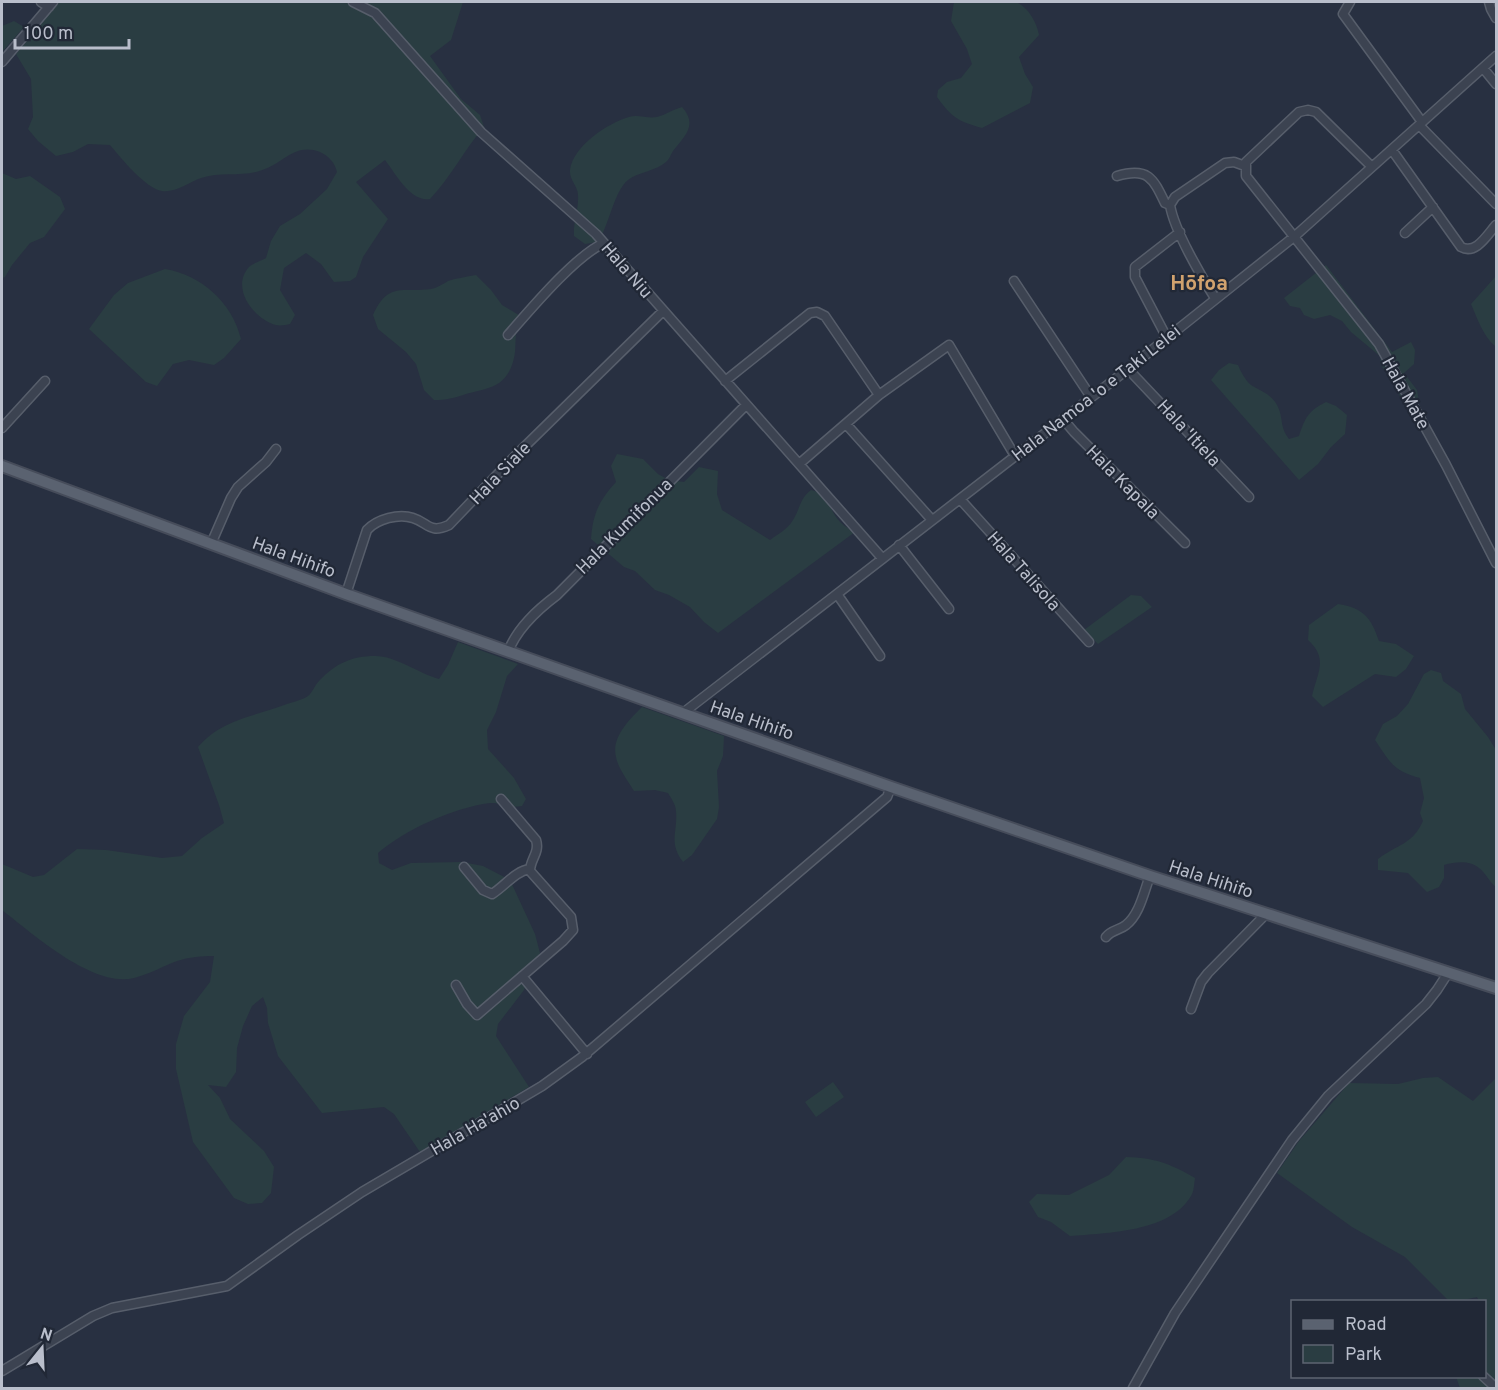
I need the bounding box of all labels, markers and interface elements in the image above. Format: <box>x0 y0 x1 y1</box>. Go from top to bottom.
scale bar <box>15 12 129 50</box>
text: 100 m <box>24 23 73 46</box>
street label: Hala Niu <box>595 238 657 304</box>
district label: Hōfoa <box>1170 271 1228 298</box>
street label: Hala Namoa 'o e Taki Lelei <box>1008 321 1186 467</box>
street label: Hala Mate <box>1375 353 1434 434</box>
street label: Hala 'Itiela <box>1151 396 1225 473</box>
street label: Hala Siale <box>465 438 537 511</box>
street label: Hala Kapala <box>1080 441 1164 525</box>
street label: Hala Kumifonua <box>572 474 678 580</box>
street label: Hala Talisola <box>981 527 1065 617</box>
street label: Hala Hihifo <box>248 533 338 584</box>
street label: Hala Hihifo <box>706 696 797 747</box>
street label: Hala Hihifo <box>1165 856 1256 905</box>
street label: Hala Ha'ahio <box>427 1092 525 1162</box>
legend <box>1291 1300 1486 1378</box>
text: Road <box>1345 1314 1387 1337</box>
north arrow <box>12 1318 72 1378</box>
text: N <box>37 1324 55 1347</box>
text: Park <box>1345 1344 1382 1367</box>

